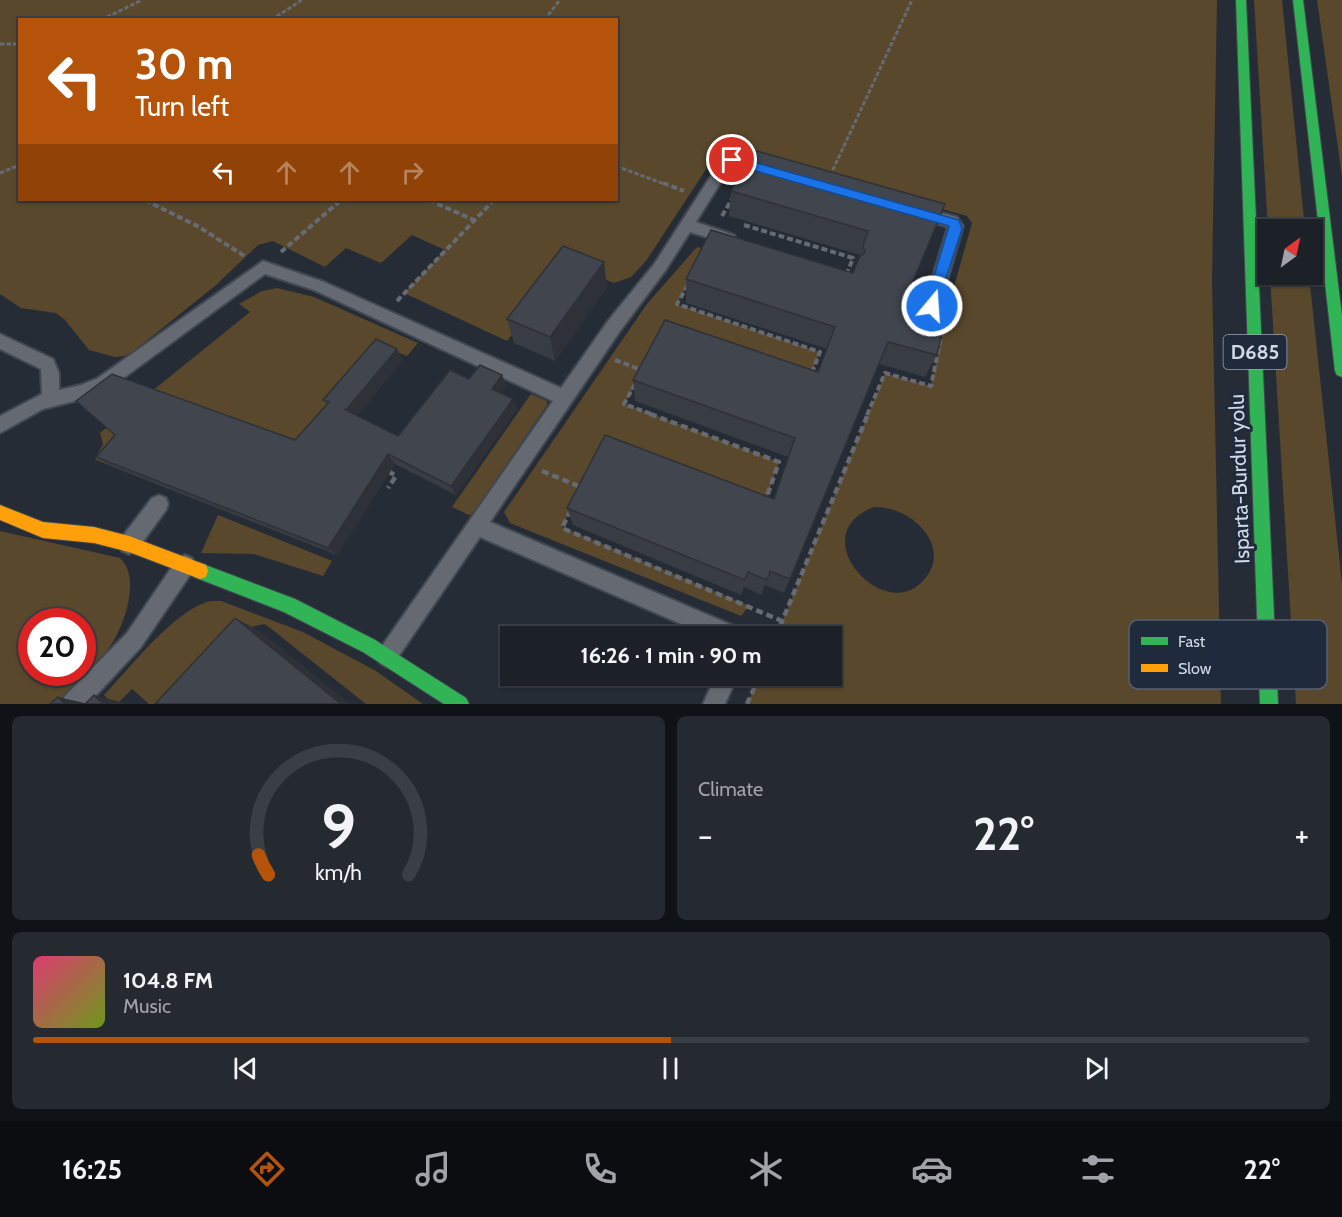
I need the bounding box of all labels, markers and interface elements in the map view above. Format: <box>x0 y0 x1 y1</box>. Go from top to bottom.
text: 30 m <box>135 38 233 90</box>
icon: left <box>36 42 114 120</box>
text: Turn left <box>135 90 229 123</box>
pin <box>706 134 757 185</box>
icon: arrive <box>715 143 748 176</box>
icon: left <box>207 156 240 189</box>
icon: ahead <box>270 156 303 189</box>
icon: ahead <box>333 156 366 189</box>
icon: right <box>396 156 429 189</box>
north arrow <box>1257 219 1323 285</box>
map controls <box>1257 219 1323 285</box>
position arrow <box>900 274 964 338</box>
road number: D685 <box>1224 335 1286 369</box>
street label: Isparta-Burdur yolu <box>1224 394 1254 564</box>
speed limit sign: 20 <box>18 608 96 686</box>
legend <box>1129 620 1327 689</box>
text: Fast <box>1178 632 1206 651</box>
text: 16:26 · 1 min · 90 m <box>581 642 761 669</box>
text: Slow <box>1178 659 1212 678</box>
text: Climate <box>698 777 763 801</box>
text: 9 <box>321 789 356 865</box>
text: 22° <box>973 807 1034 861</box>
text: − <box>698 815 713 855</box>
text: + <box>1294 815 1309 855</box>
text: km/h <box>315 859 362 885</box>
text: 104.8 FM <box>123 967 213 994</box>
text: Music <box>123 994 171 1018</box>
icon: previous <box>229 1052 262 1085</box>
icon: pause <box>654 1052 687 1085</box>
icon: next <box>1080 1052 1113 1085</box>
icon: directions <box>246 1148 288 1190</box>
icon: music <box>412 1148 454 1190</box>
icon: phone <box>579 1148 621 1190</box>
icon: climate <box>745 1148 787 1190</box>
icon: car <box>911 1148 953 1190</box>
icon: filters <box>1077 1148 1119 1190</box>
text: 16:25 <box>62 1153 122 1186</box>
text: 22° <box>1243 1153 1280 1186</box>

